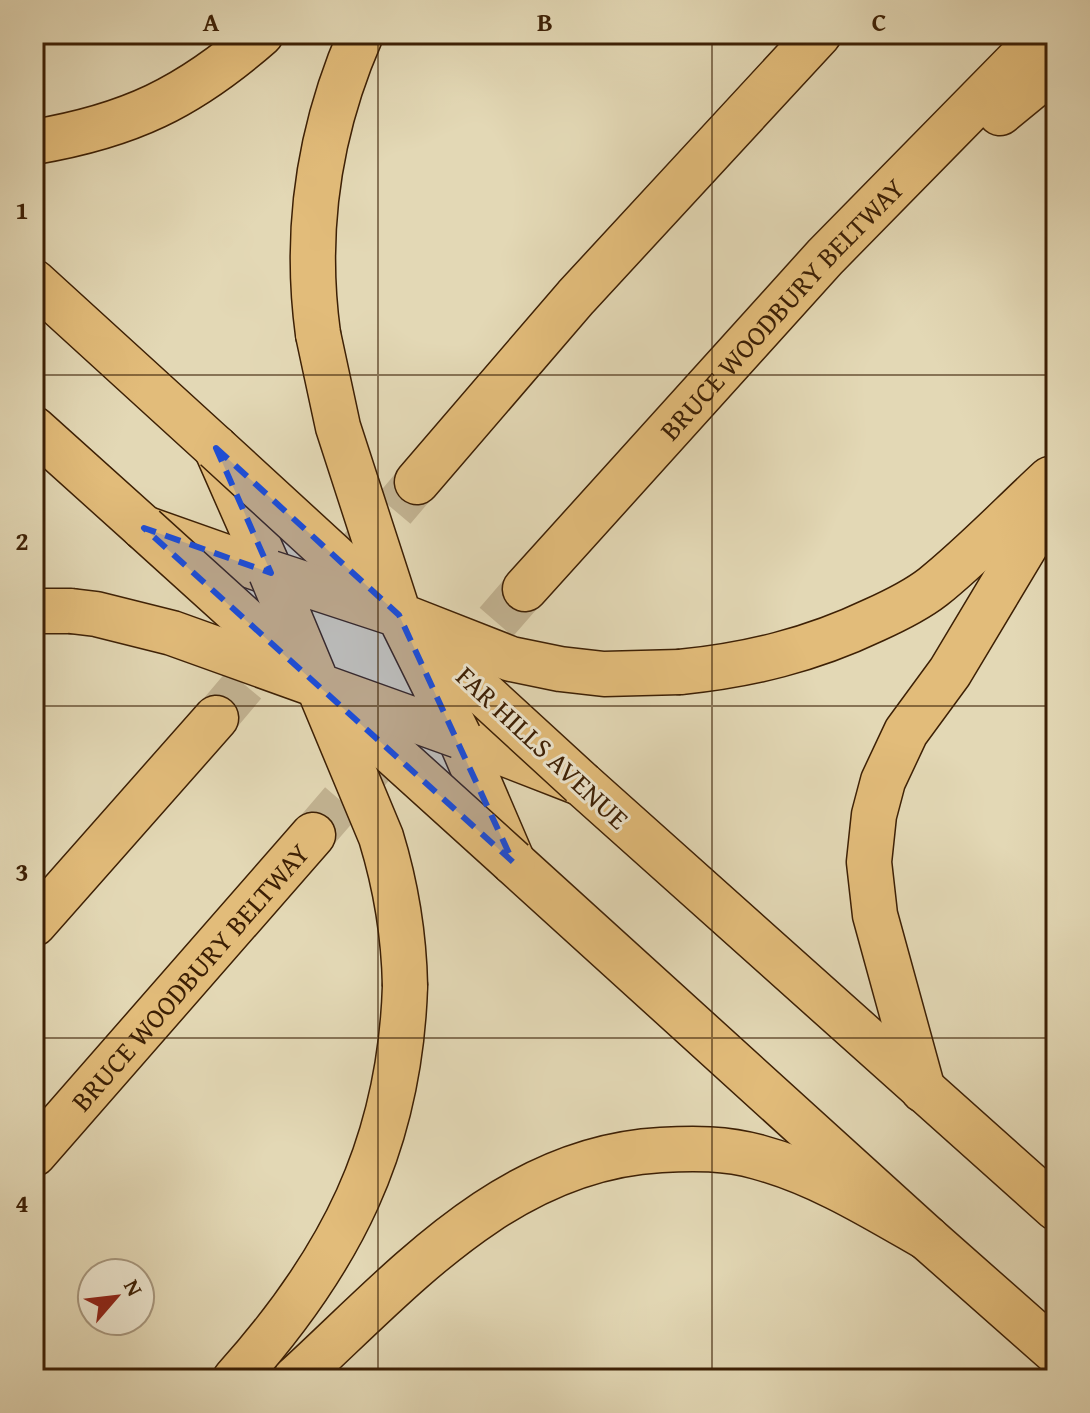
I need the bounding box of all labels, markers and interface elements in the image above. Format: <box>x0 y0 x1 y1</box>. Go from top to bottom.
text: A <box>203 2 220 41</box>
text: B <box>537 2 553 41</box>
text: C <box>872 2 886 41</box>
street label: BRUCE WOODBURY BELTWAY <box>649 168 913 449</box>
text: 1 <box>15 190 29 229</box>
text: 2 <box>15 521 29 560</box>
street label: FAR HILLS AVENUE <box>447 656 639 838</box>
street label: BRUCE WOODBURY BELTWAY <box>61 833 318 1119</box>
text: 3 <box>15 852 29 891</box>
text: 4 <box>15 1183 29 1222</box>
north arrow <box>76 1257 156 1337</box>
text: N <box>116 1274 151 1302</box>

